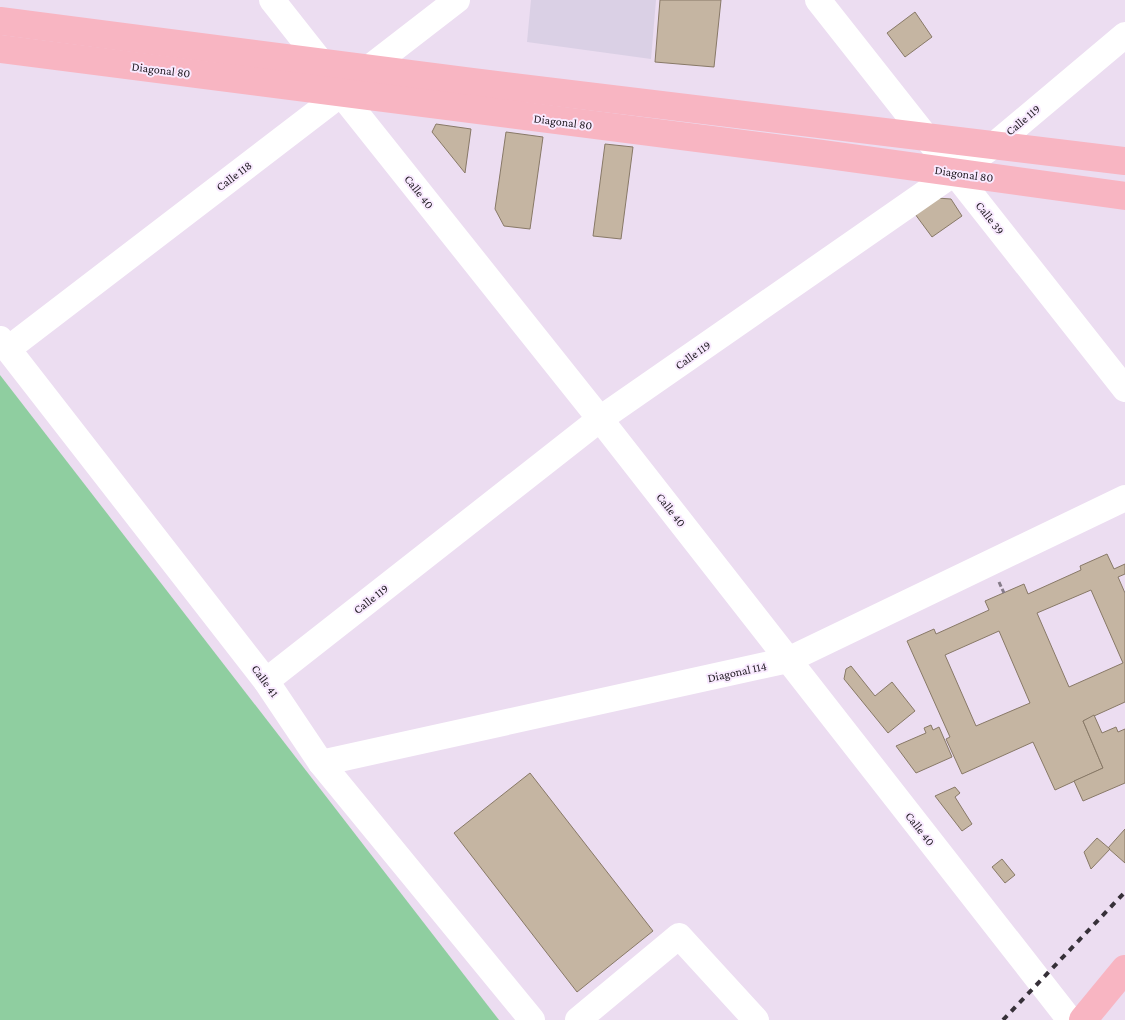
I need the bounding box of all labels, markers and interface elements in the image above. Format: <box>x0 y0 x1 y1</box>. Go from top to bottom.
street label: Diagonal 80 <box>131 59 191 81</box>
street label: Calle 119 <box>1003 102 1043 138</box>
street label: Diagonal 80 <box>533 111 593 133</box>
street label: Calle 118 <box>213 158 255 194</box>
street label: Diagonal 80 <box>934 163 994 185</box>
street label: Calle 40 <box>401 172 437 212</box>
street label: Calle 39 <box>973 199 1007 237</box>
street label: Calle 119 <box>672 338 714 372</box>
street label: Calle 40 <box>653 490 689 530</box>
street label: Calle 119 <box>351 581 391 617</box>
street label: Diagonal 114 <box>706 659 768 685</box>
street label: Calle 41 <box>249 662 281 700</box>
street label: Calle 40 <box>902 809 938 849</box>

